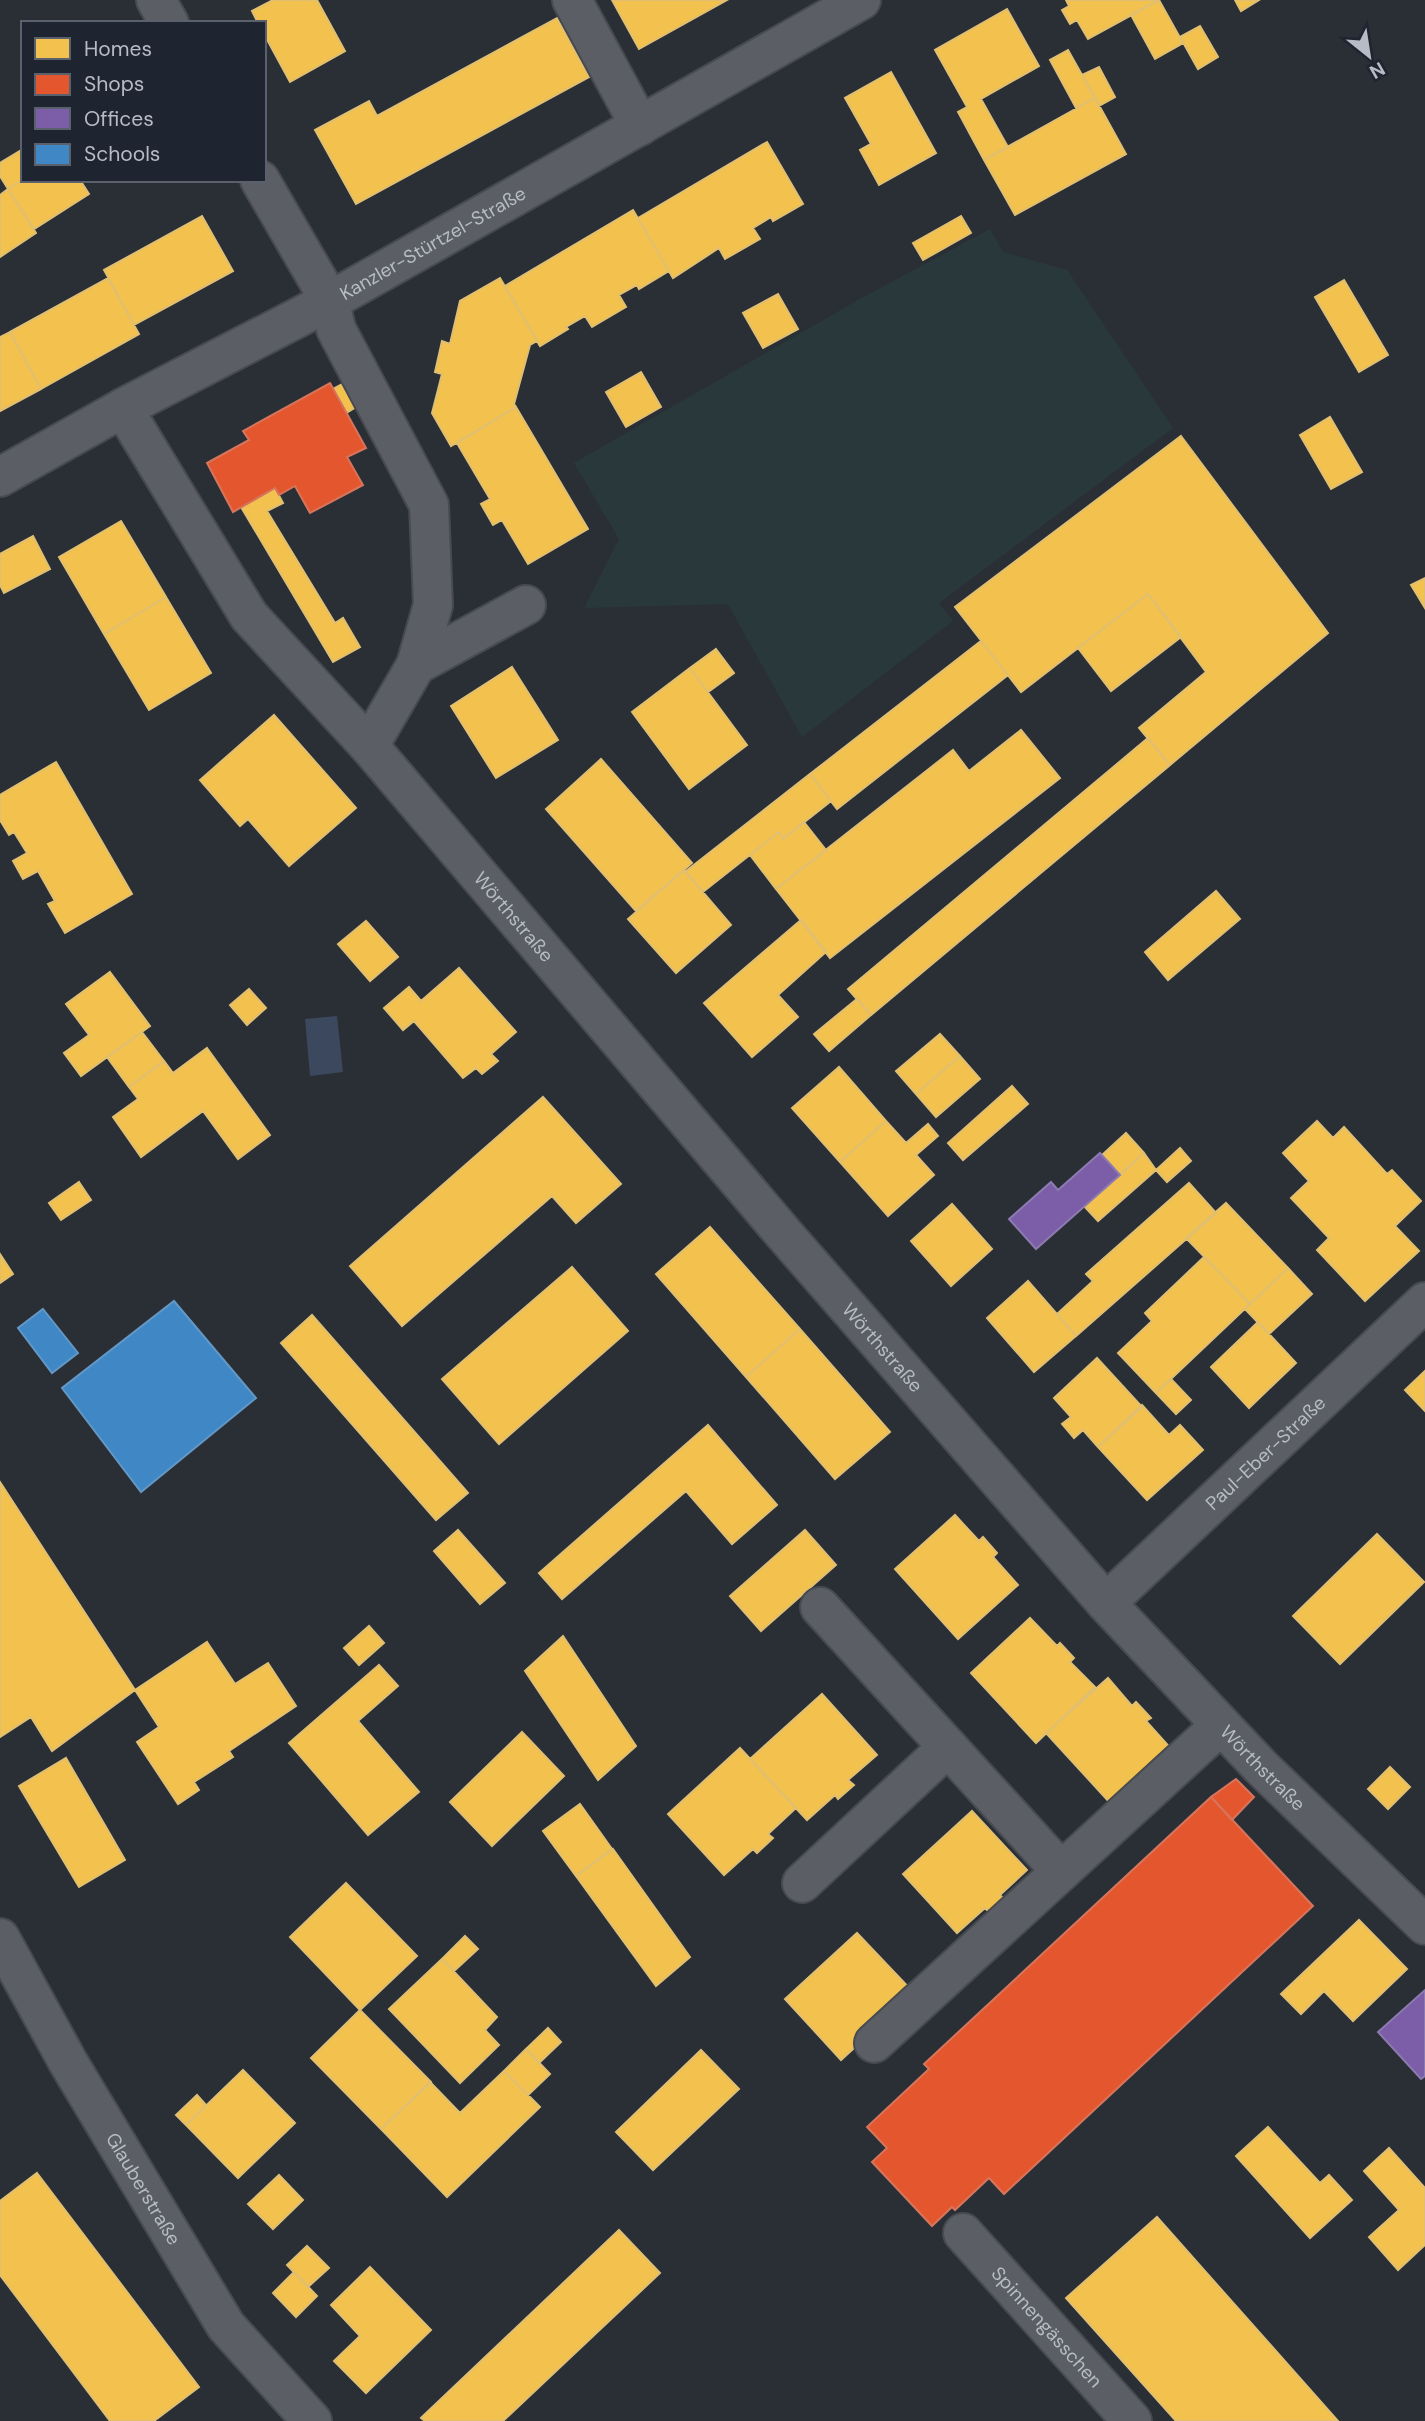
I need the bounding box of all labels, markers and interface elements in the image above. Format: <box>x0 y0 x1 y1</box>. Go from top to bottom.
legend <box>21 21 266 182</box>
north arrow <box>1334 21 1404 91</box>
text: Homes <box>84 35 152 63</box>
text: N <box>1365 56 1390 85</box>
text: Shops <box>84 70 144 98</box>
text: Offices <box>84 105 154 133</box>
text: Schools <box>84 140 160 168</box>
street label: Kanzler-Stürtzel-Straße <box>335 180 530 305</box>
street label: Wörthstraße <box>469 866 560 967</box>
street label: Wörthstraße <box>837 1297 929 1397</box>
street label: Paul-Eber-Straße <box>1200 1390 1331 1515</box>
street label: Wörthstraße <box>1215 1719 1311 1816</box>
street label: Glauberstraße <box>101 2128 187 2249</box>
street label: Spinnengässchen <box>986 2261 1108 2393</box>

